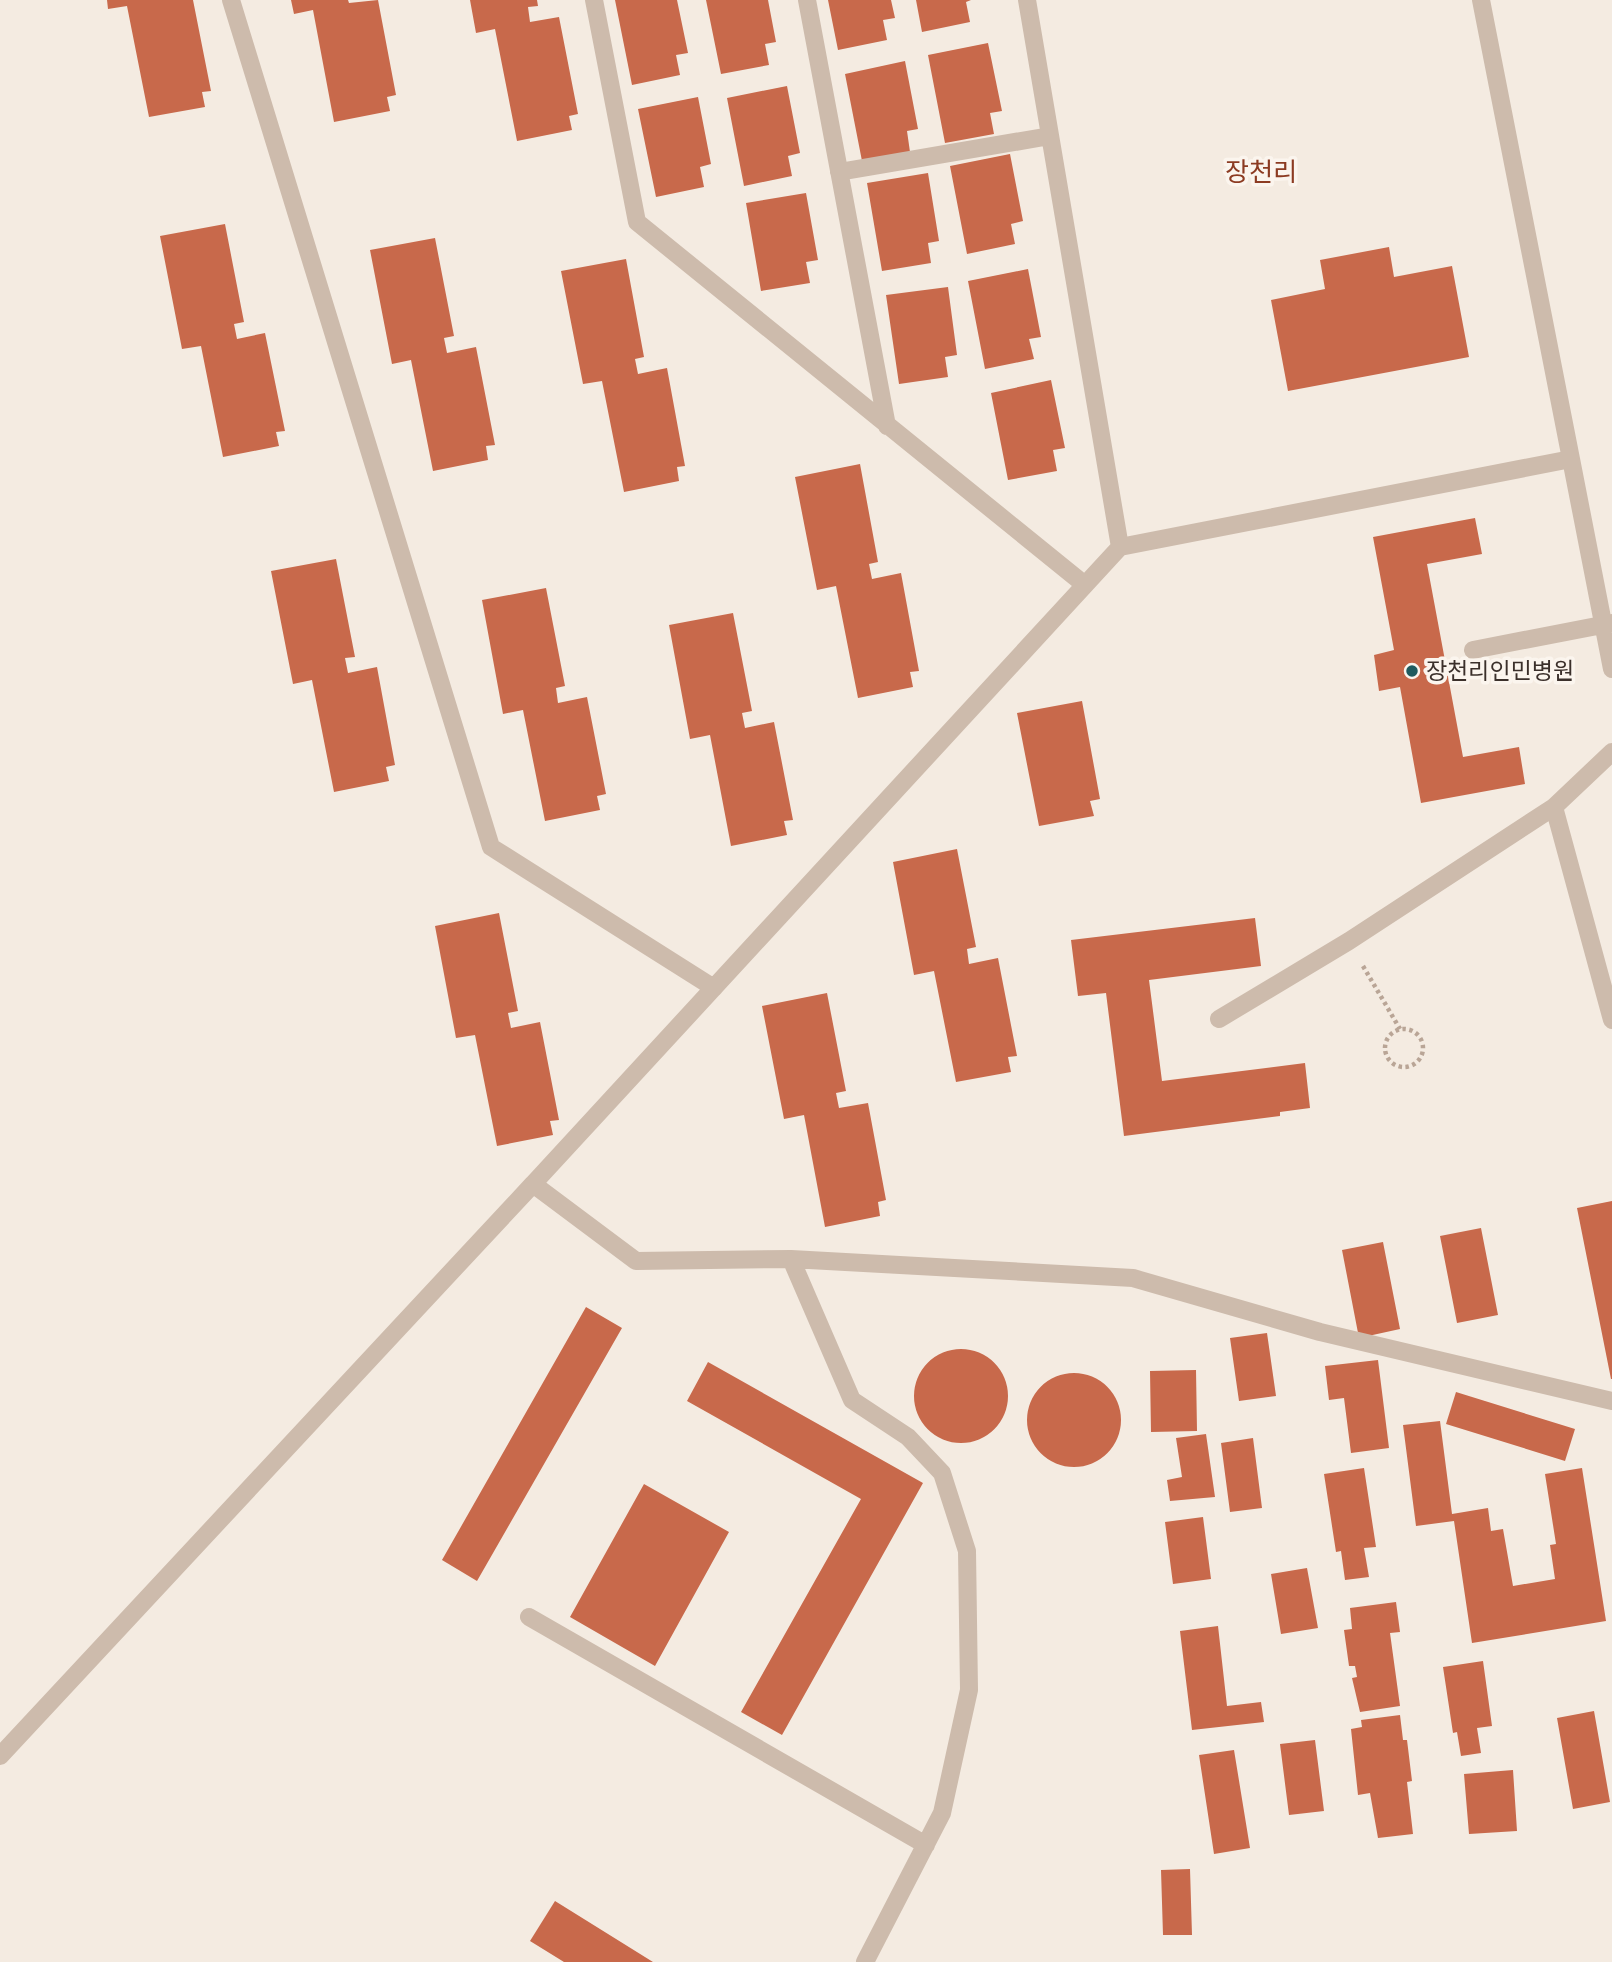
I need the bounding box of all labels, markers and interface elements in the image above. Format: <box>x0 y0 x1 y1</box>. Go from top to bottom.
district label: 장천리 <box>1225 155 1297 189</box>
place label: 장천리인민병원 <box>1426 656 1574 686</box>
marker: 장천리인민병원 <box>1404 663 1420 679</box>

